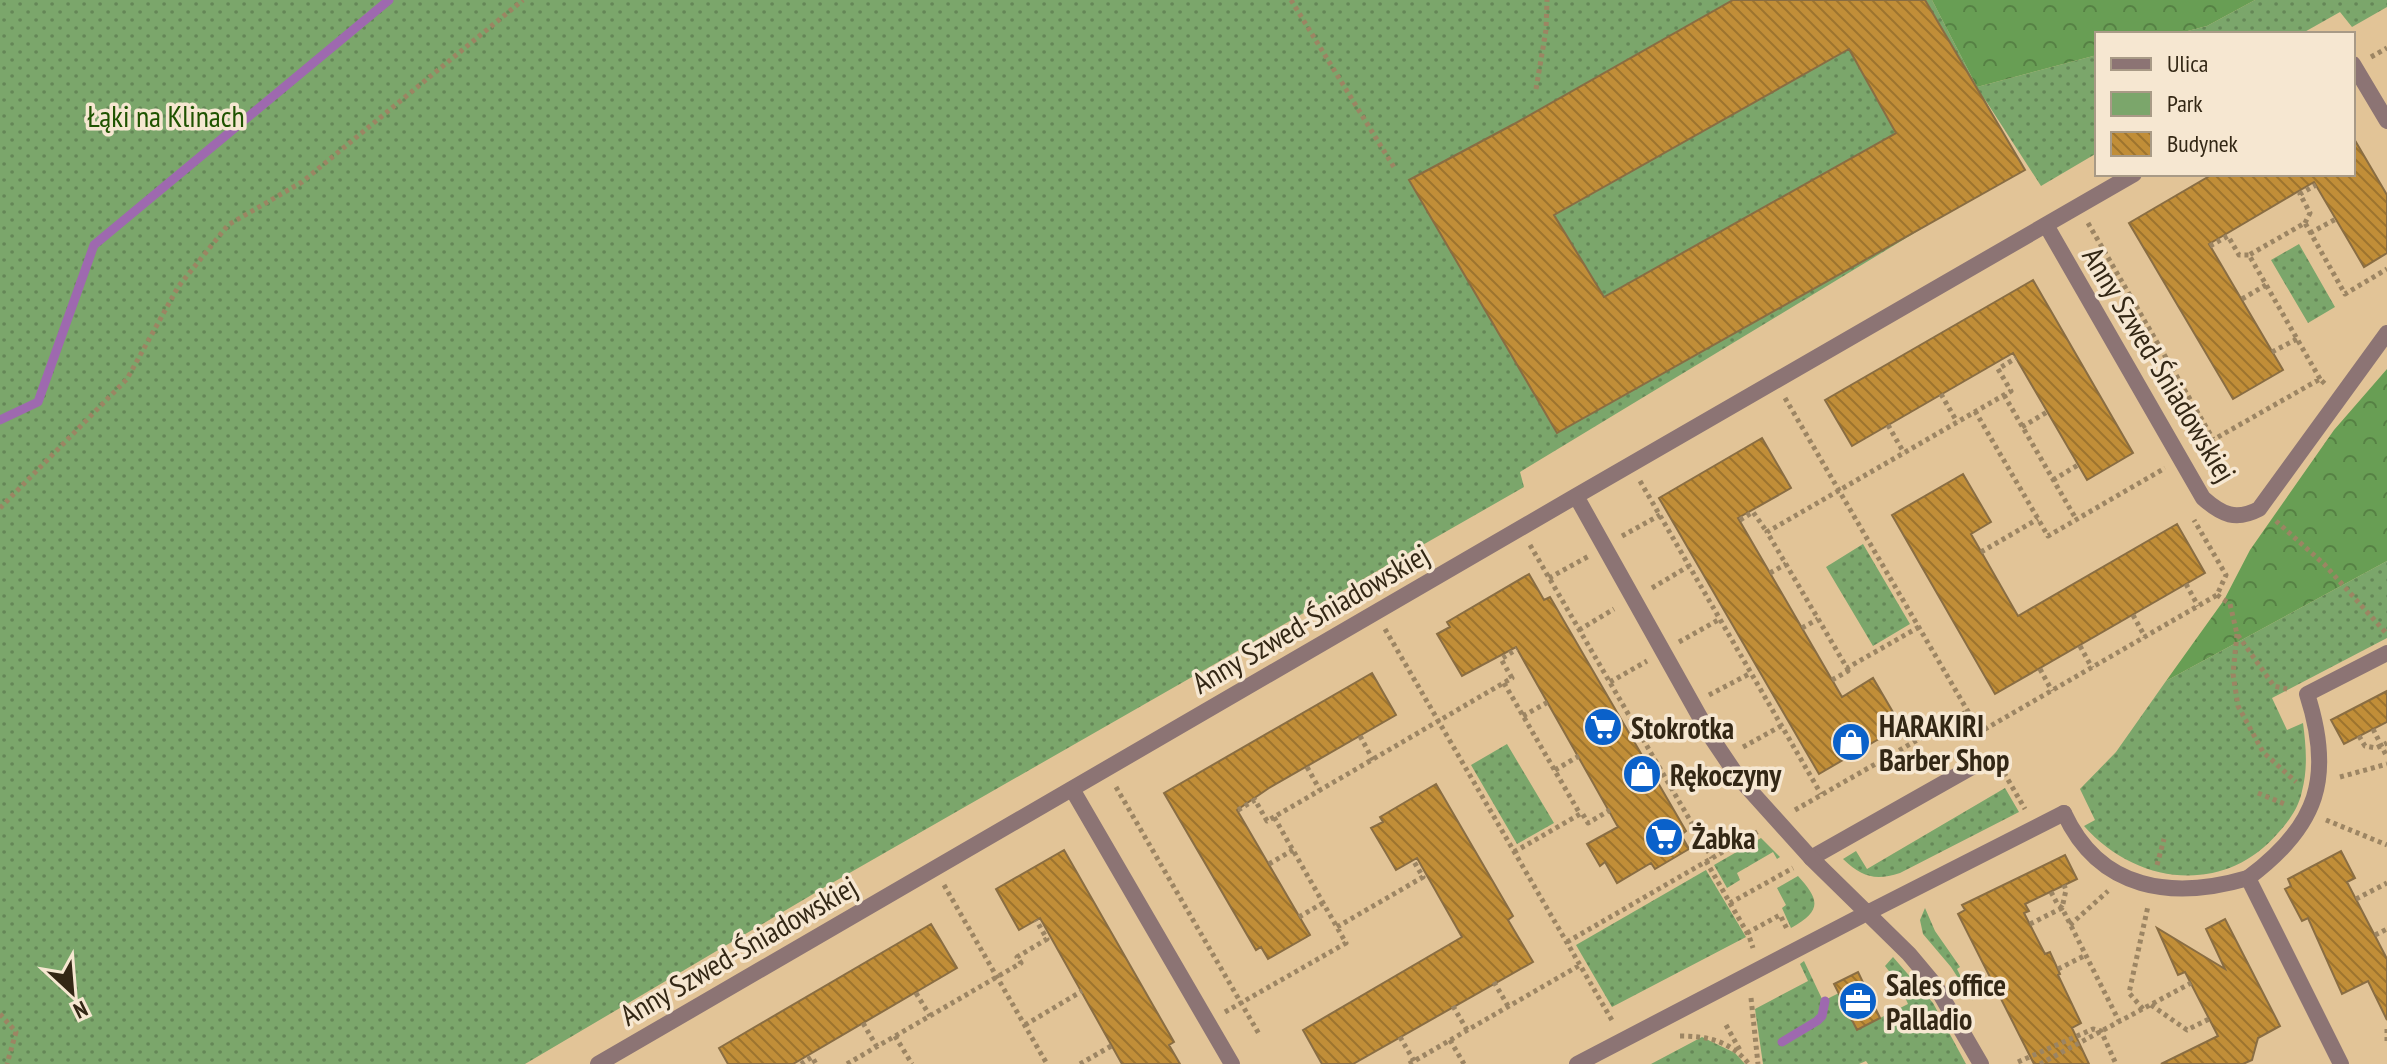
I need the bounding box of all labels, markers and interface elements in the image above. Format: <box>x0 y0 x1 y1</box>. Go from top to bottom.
legend <box>2095 32 2355 176</box>
text: Ulica <box>2167 48 2208 79</box>
text: Park <box>2167 88 2203 119</box>
park label: Łąki na Klinach <box>87 96 245 135</box>
text: Budynek <box>2167 128 2239 159</box>
street label: Anny Szwed-Śniadowskiej <box>2074 239 2246 489</box>
street label: Anny Szwed-Śniadowskiej <box>1184 534 1436 702</box>
supermarket icon: Stokrotka <box>1582 706 1624 748</box>
place label: HARAKIRI Barber Shop <box>1879 706 2009 779</box>
place label: Stokrotka <box>1631 708 1734 747</box>
shop icon: HARAKIRI Barber Shop <box>1830 721 1872 763</box>
shop icon: Rękoczyny <box>1621 753 1663 795</box>
place label: Rękoczyny <box>1670 755 1782 794</box>
supermarket icon: Żabka <box>1643 816 1685 858</box>
place label: Żabka <box>1692 818 1756 857</box>
street label: Anny Szwed-Śniadowskiej <box>612 866 864 1034</box>
north arrow <box>32 952 112 1032</box>
place label: Sales office Palladio <box>1886 965 2006 1038</box>
office icon: Sales office Palladio <box>1837 980 1879 1022</box>
text: N <box>69 995 92 1025</box>

